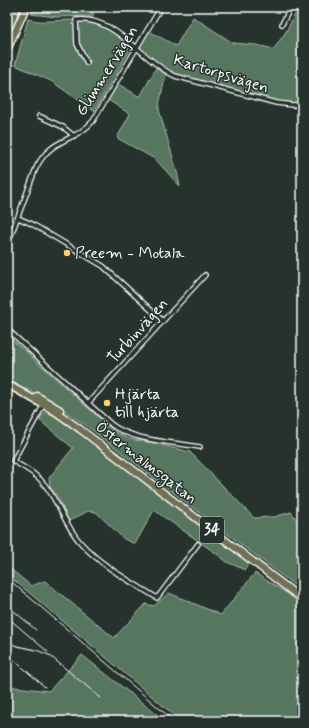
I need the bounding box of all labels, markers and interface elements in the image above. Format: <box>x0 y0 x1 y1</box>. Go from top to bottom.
street label: Glimmervägen <box>71 22 143 120</box>
street label: Kartorpsvägen <box>171 49 271 99</box>
place label: Preem - Motala <box>75 243 185 264</box>
marker: Preem - Motala <box>62 248 72 258</box>
street label: Turbinvägen <box>103 294 173 368</box>
place label: Hjärta till hjärta <box>115 384 179 423</box>
marker: Hjärta till hjärta <box>102 398 112 408</box>
street label: Östermalmsgatan <box>90 417 201 510</box>
road number: 34 <box>200 517 224 543</box>

